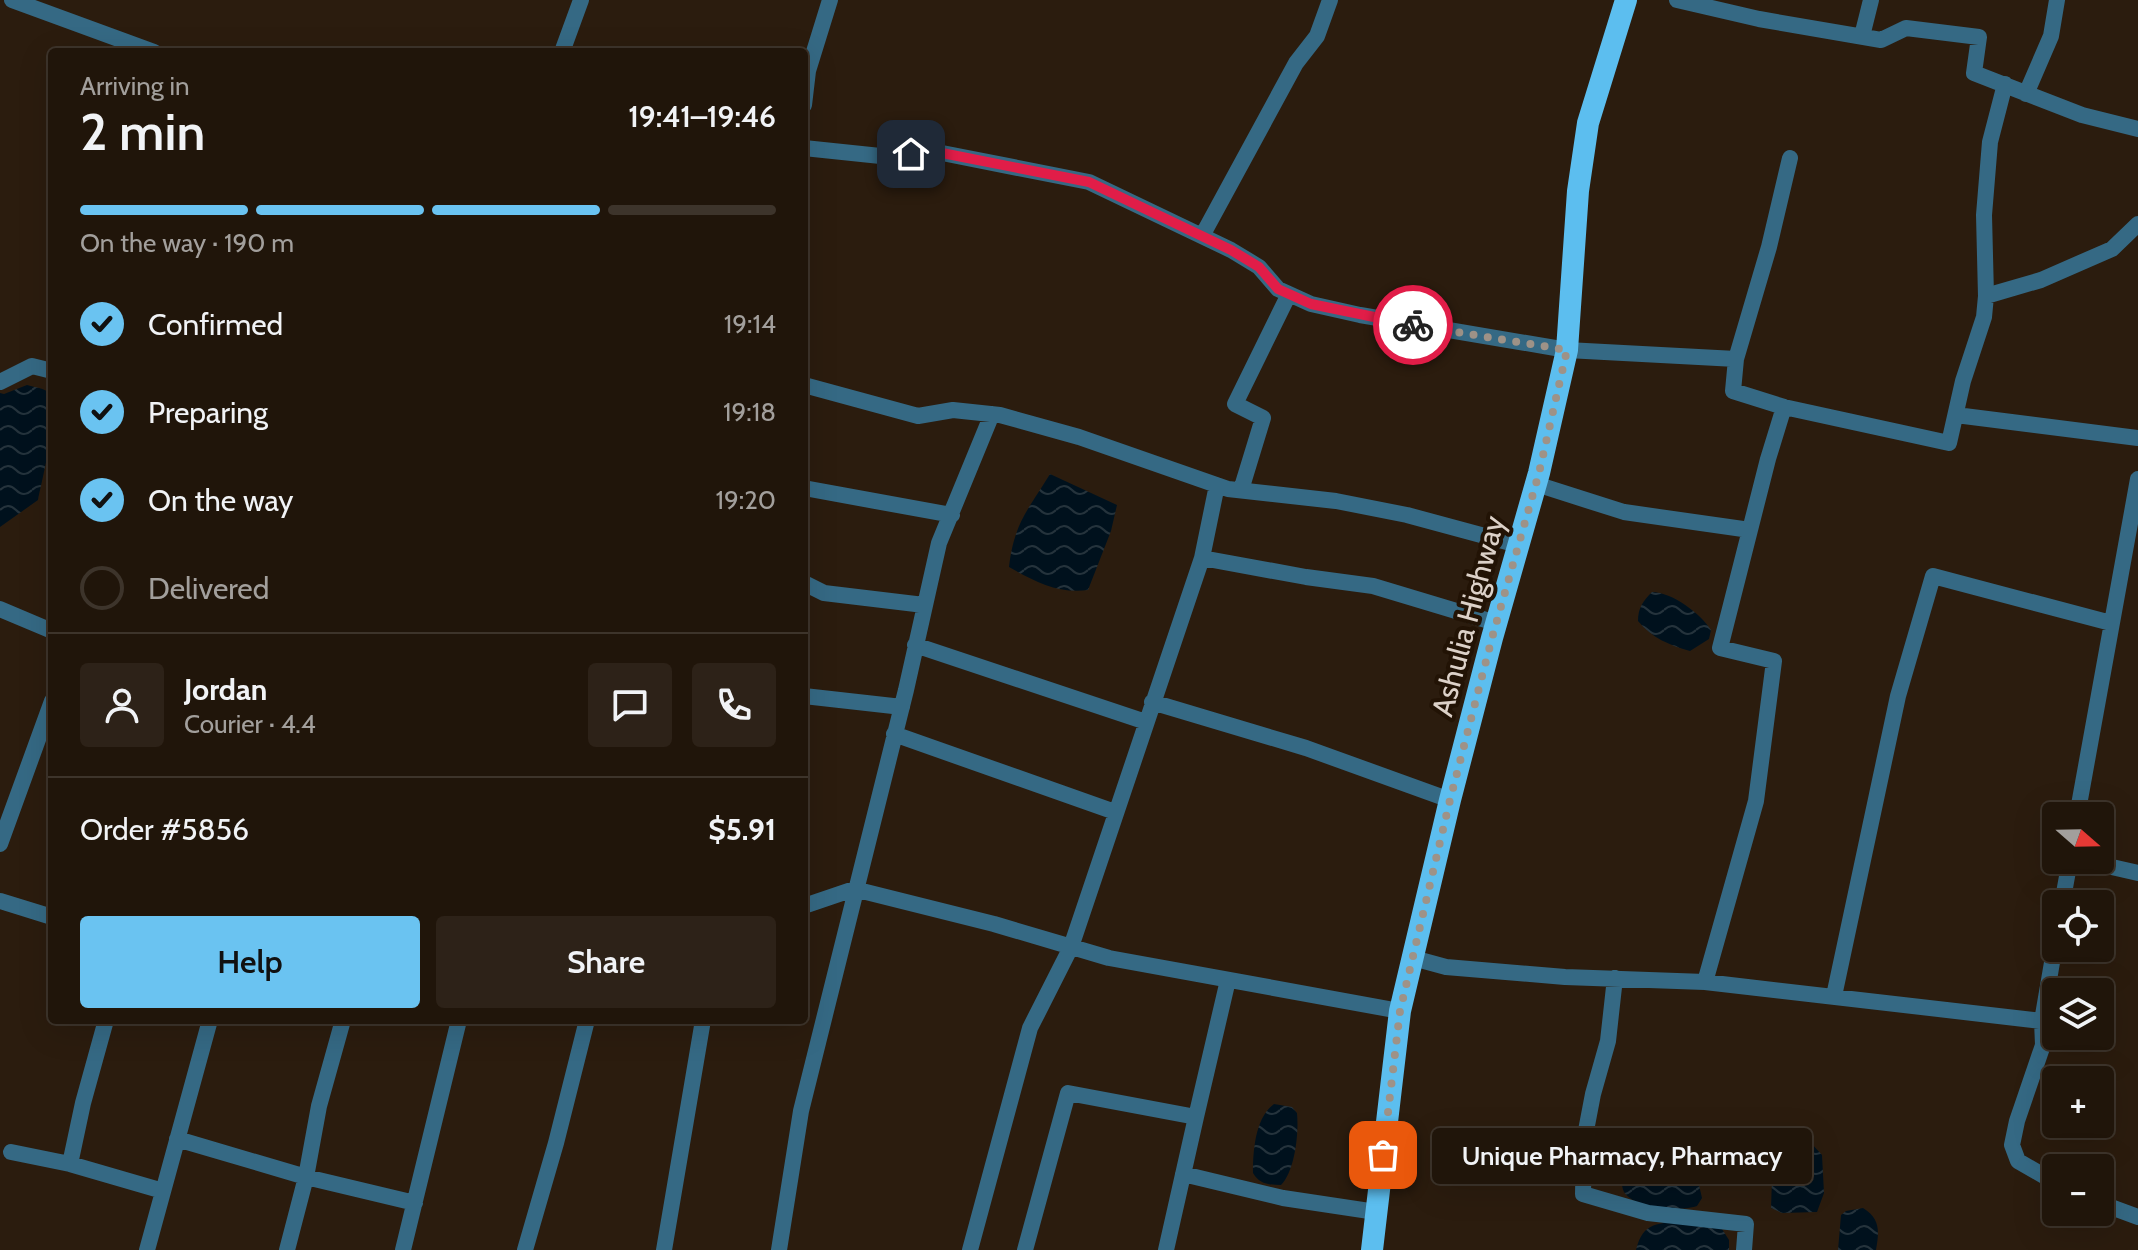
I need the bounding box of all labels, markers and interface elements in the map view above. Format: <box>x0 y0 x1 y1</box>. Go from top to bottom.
text: Arriving in <box>80 70 190 102</box>
text: 19:41–19:46 <box>628 98 776 135</box>
text: 2 min <box>80 100 205 163</box>
pin <box>877 120 945 188</box>
icon: home <box>889 132 933 176</box>
text: On the way · 190 m <box>80 227 294 259</box>
courier <box>1373 285 1453 365</box>
icon: check <box>80 302 124 346</box>
icon: bike <box>1391 303 1435 347</box>
text: Confirmed <box>148 306 283 343</box>
text: 19:14 <box>724 308 776 340</box>
icon: check <box>80 390 124 434</box>
text: Preparing <box>148 394 268 431</box>
text: 19:18 <box>723 396 776 428</box>
icon: check <box>80 478 124 522</box>
text: On the way <box>148 482 293 519</box>
text: 19:20 <box>716 484 776 516</box>
street label: Ashulia Highway <box>1423 512 1513 720</box>
text: Delivered <box>148 570 269 607</box>
button: person <box>80 663 164 747</box>
button: chat <box>588 663 672 747</box>
button: phone <box>692 663 776 747</box>
text: Jordan <box>184 671 267 708</box>
text: Courier · 4.4 <box>184 708 316 740</box>
north arrow <box>2042 802 2114 874</box>
map controls <box>2042 802 2114 1226</box>
text: Order #5856 <box>80 811 249 848</box>
text: $5.91 <box>708 811 776 848</box>
button: locate <box>2042 890 2114 962</box>
button: Help <box>80 916 420 1008</box>
button: Share <box>436 916 776 1008</box>
button: layers <box>2042 978 2114 1050</box>
button: + <box>2042 1066 2114 1138</box>
pin <box>1349 1121 1417 1189</box>
callout: Unique Pharmacy, Pharmacy <box>1431 1127 1811 1183</box>
icon: bag <box>1361 1133 1405 1177</box>
text: Unique Pharmacy, Pharmacy <box>1462 1140 1782 1172</box>
button: − <box>2042 1154 2114 1226</box>

